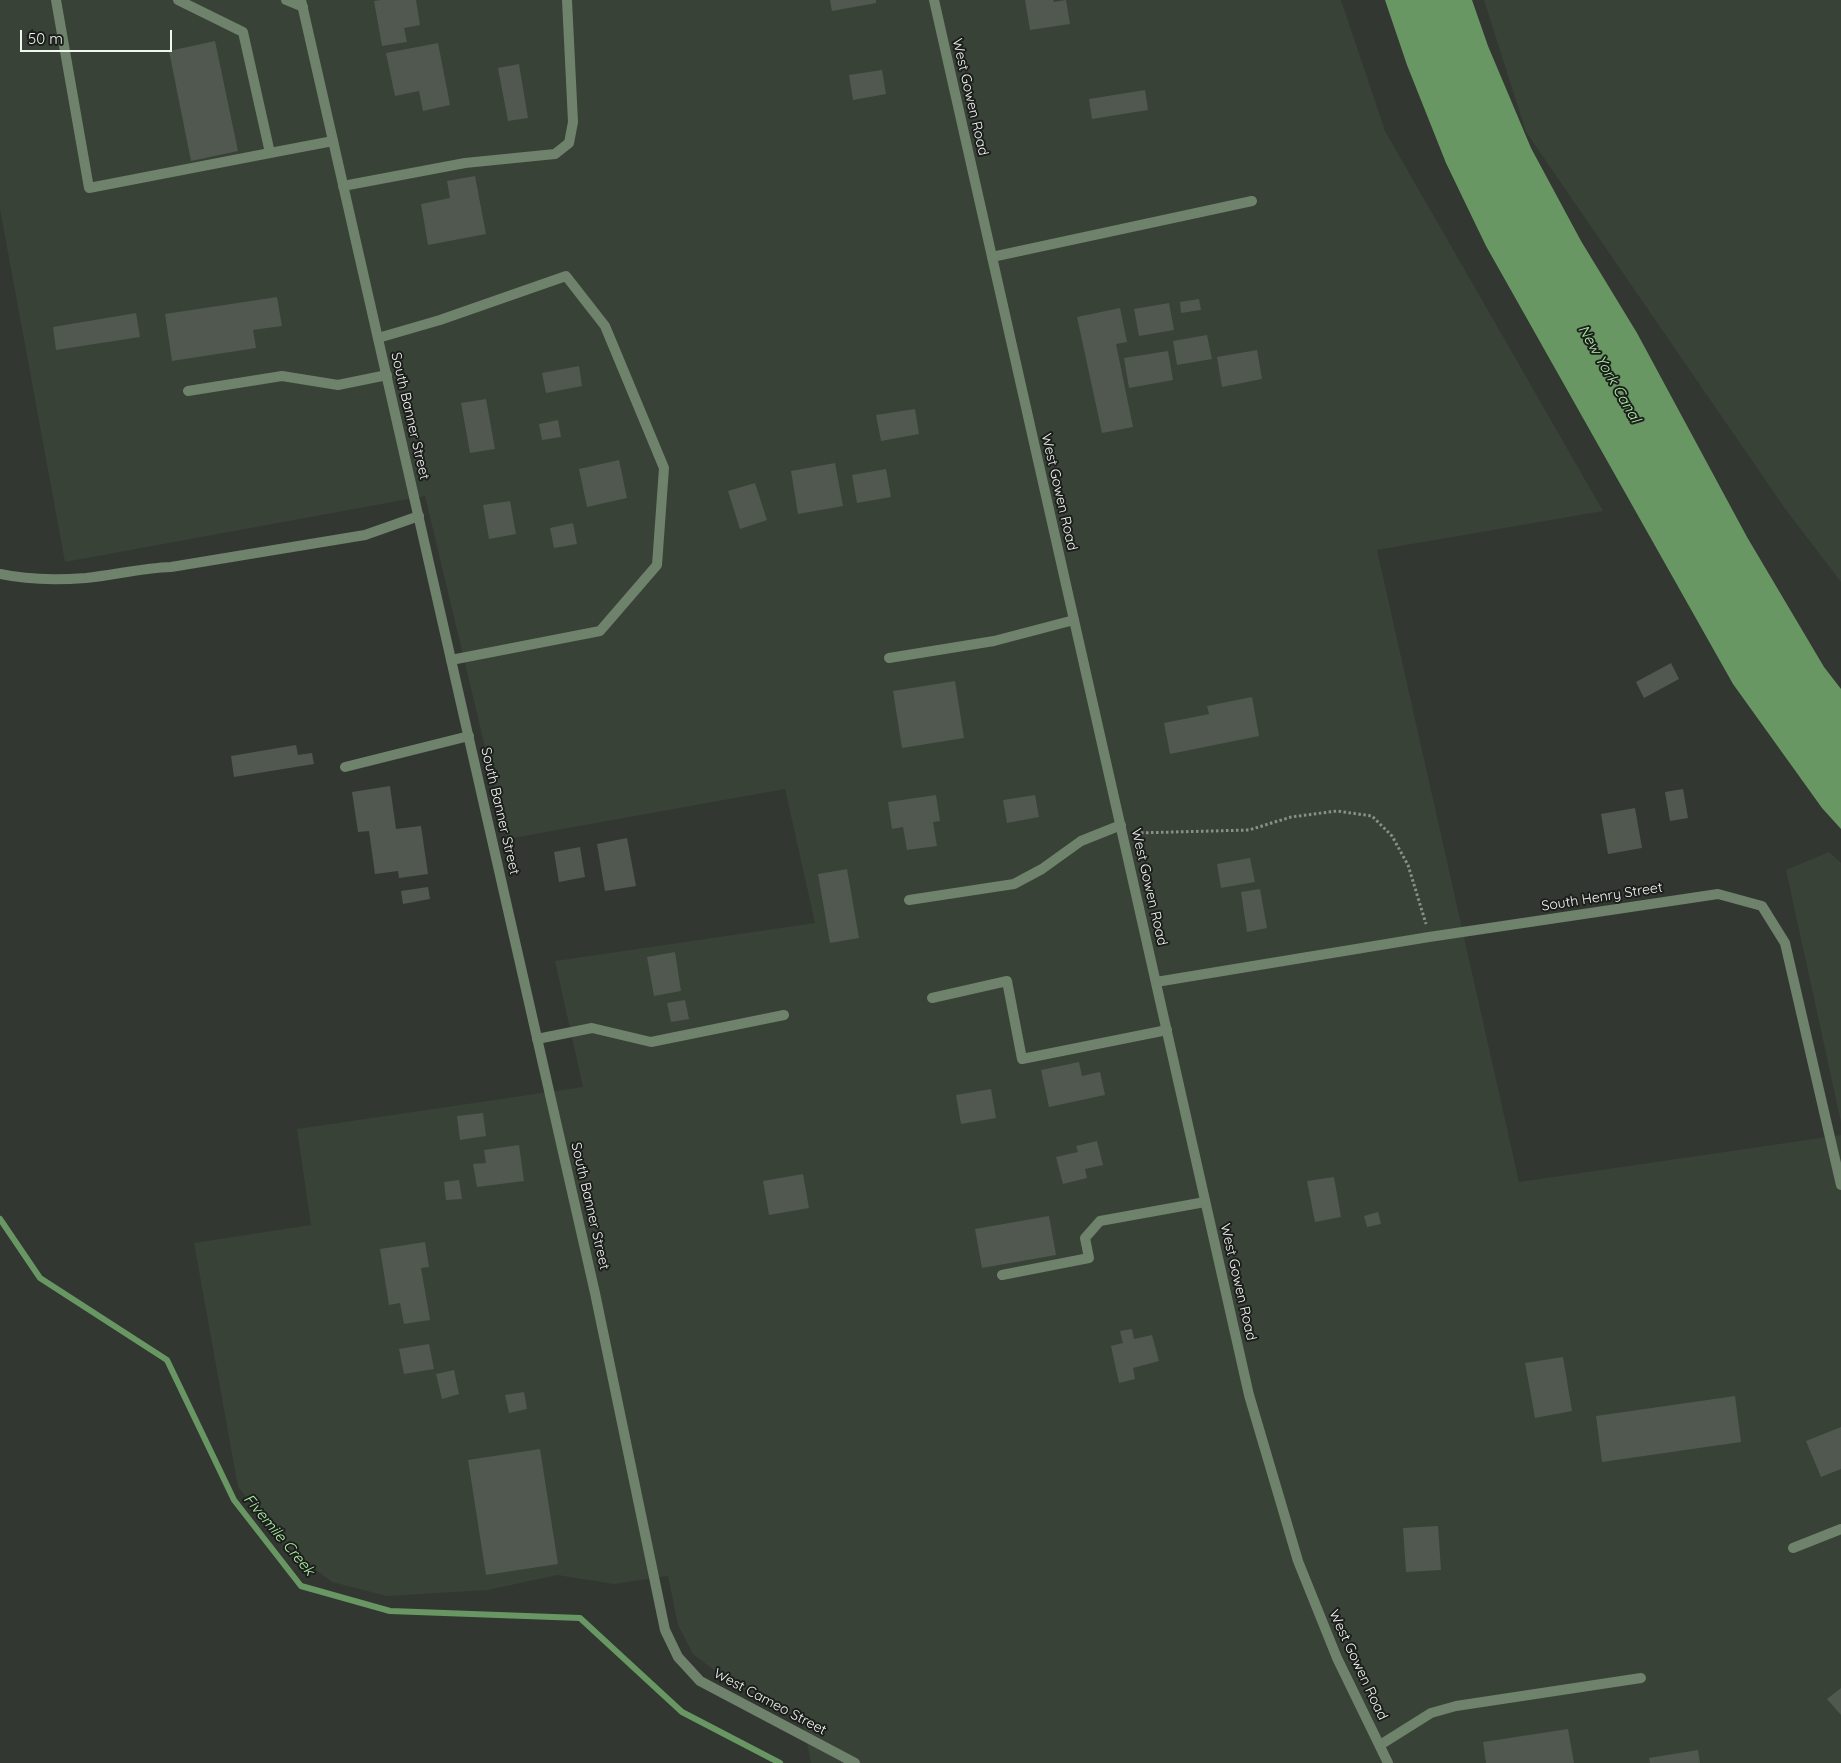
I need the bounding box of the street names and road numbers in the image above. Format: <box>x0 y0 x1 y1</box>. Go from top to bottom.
street label: West Gowen Road <box>948 37 992 157</box>
street label: South Banner Street <box>387 351 433 481</box>
street label: West Gowen Road <box>1037 432 1081 552</box>
street label: South Banner Street <box>477 746 523 876</box>
street label: West Gowen Road <box>1127 827 1171 947</box>
street label: South Henry Street <box>1540 879 1664 915</box>
street label: South Banner Street <box>567 1141 613 1271</box>
street label: West Gowen Road <box>1216 1222 1260 1342</box>
street label: West Gowen Road <box>1325 1607 1391 1723</box>
street label: West Cameo Street <box>711 1665 829 1739</box>

